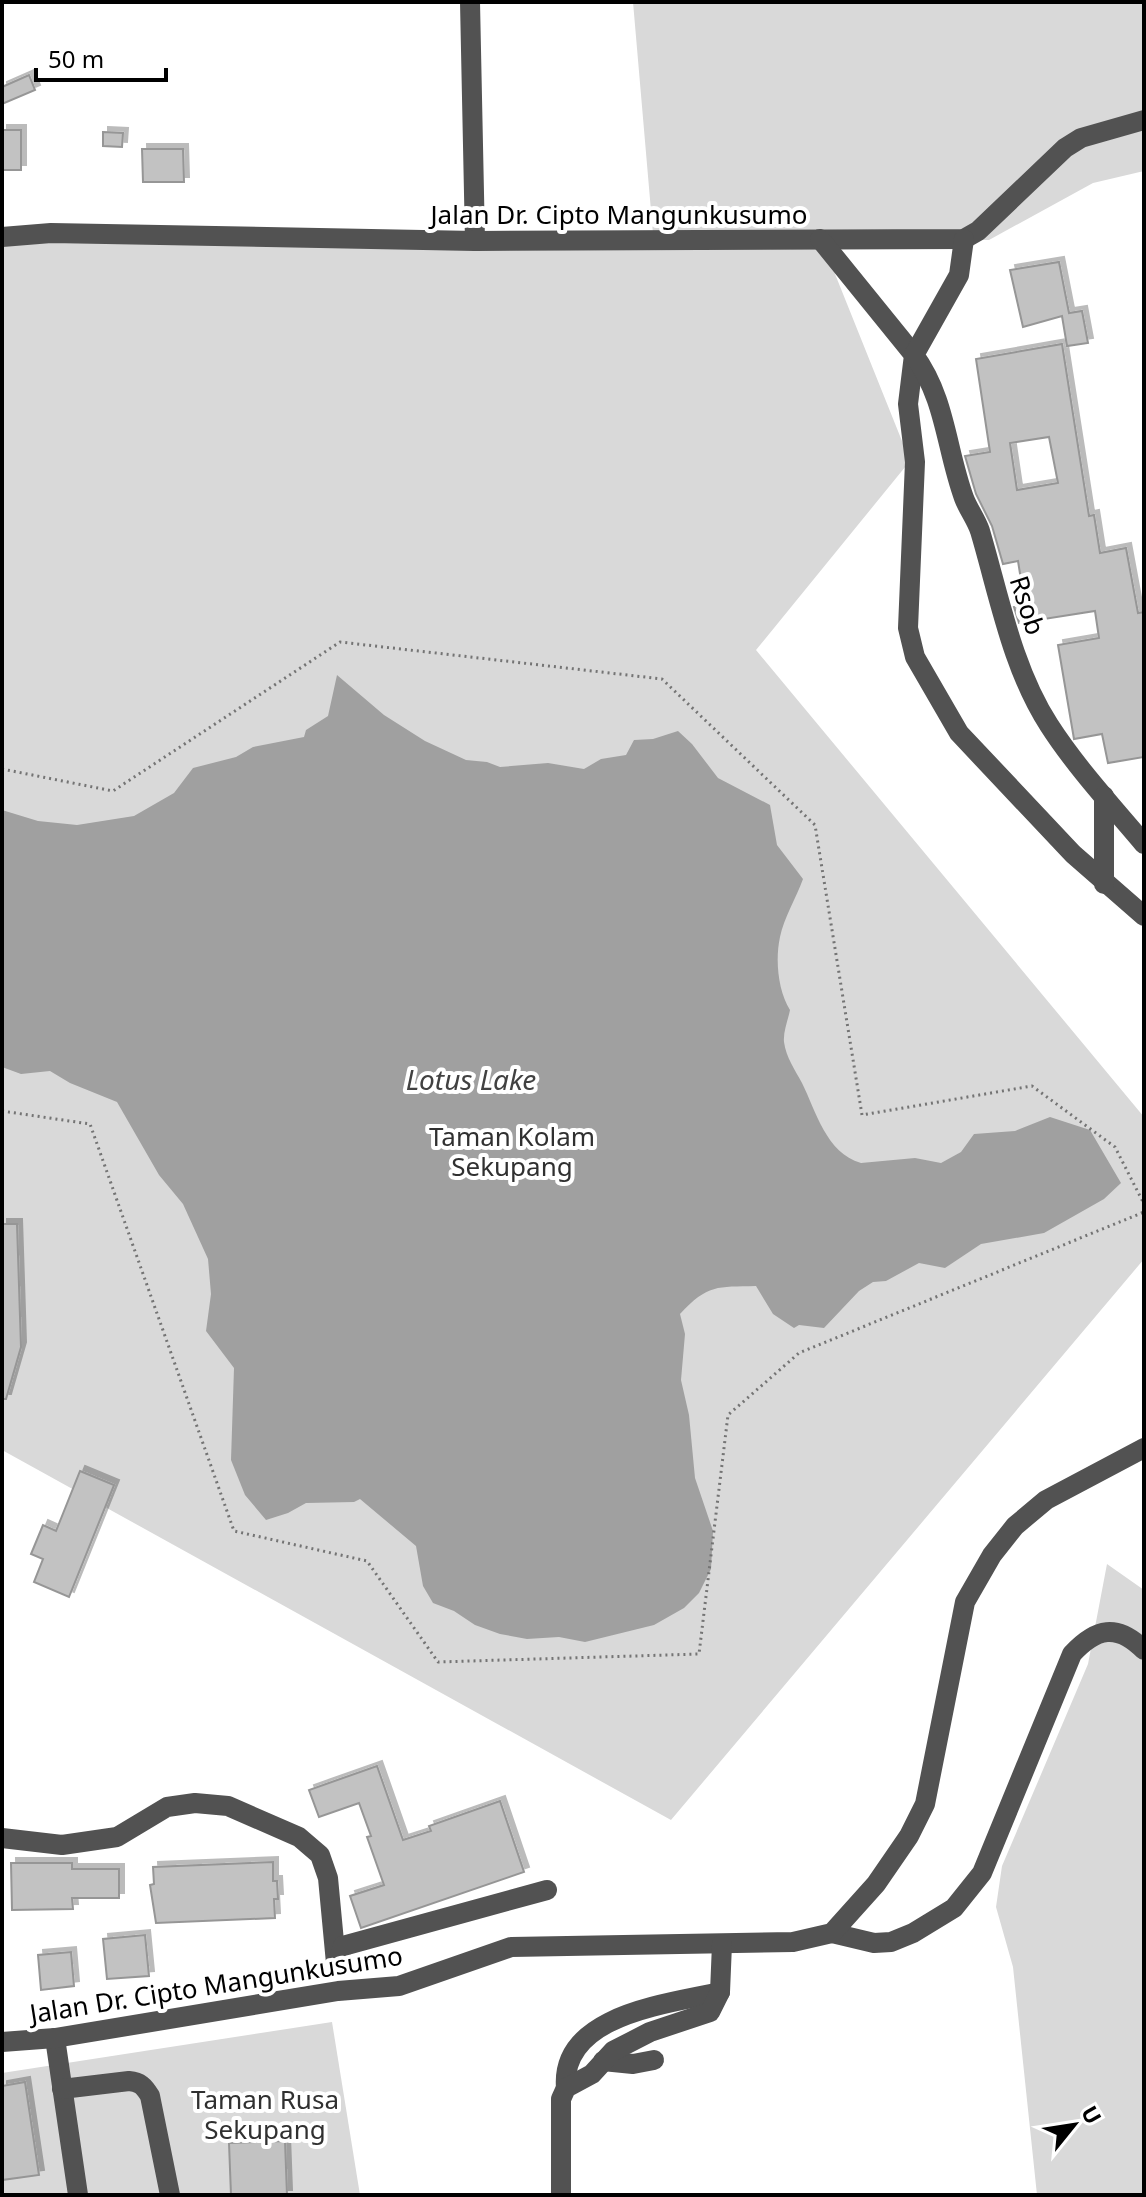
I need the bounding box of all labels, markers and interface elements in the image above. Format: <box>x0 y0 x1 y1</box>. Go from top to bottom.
scale bar <box>36 32 166 82</box>
text: 50 m <box>48 42 104 75</box>
street label: Jalan Dr. Cipto Mangunkusumo <box>428 196 807 232</box>
street label: Rsob <box>1002 571 1054 639</box>
water label: Lotus Lake <box>406 1060 536 1098</box>
park label: Taman Kolam Sekupang <box>429 1118 595 1184</box>
street label: Jalan Dr. Cipto Mangunkusumo <box>24 1937 405 2032</box>
park label: Taman Rusa Sekupang <box>191 2081 339 2147</box>
north arrow <box>1034 2085 1114 2165</box>
text: U <box>1075 2100 1109 2129</box>

